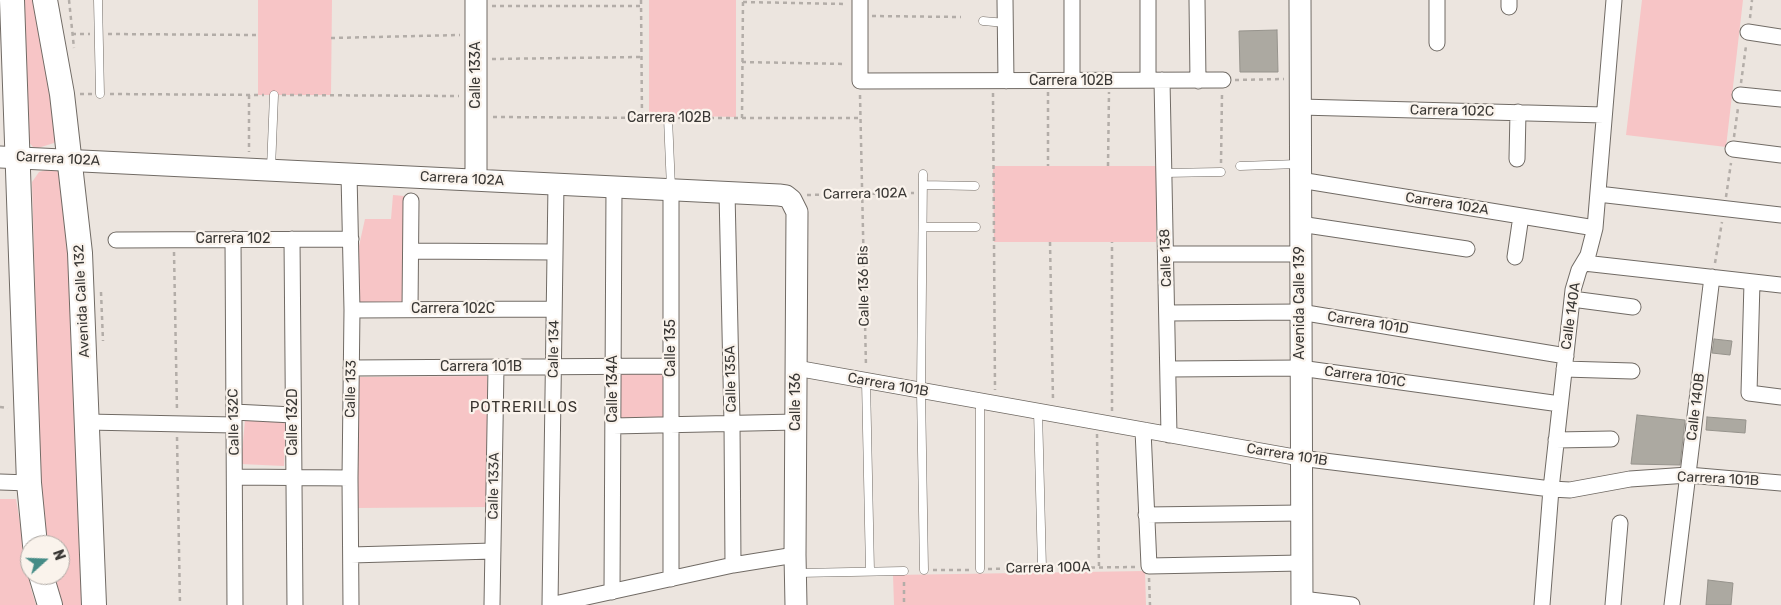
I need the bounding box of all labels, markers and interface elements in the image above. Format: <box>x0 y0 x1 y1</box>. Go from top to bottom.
street label: Calle 133A <box>468 41 484 109</box>
street label: Carrera 102B <box>1029 73 1113 89</box>
street label: Carrera 102C <box>1410 102 1494 120</box>
street label: Carrera 102B <box>627 110 711 126</box>
street label: Carrera 102A <box>15 148 101 170</box>
street label: Carrera 102A <box>419 168 505 190</box>
street label: Carrera 102A <box>823 185 907 203</box>
street label: Carrera 102A <box>1404 189 1490 219</box>
street label: Calle 138 <box>1157 229 1175 287</box>
street label: Carrera 102 <box>196 231 270 247</box>
street label: Avenida Calle 132 <box>71 244 93 358</box>
street label: Calle 136 Bis <box>855 245 873 327</box>
street label: Avenida Calle 139 <box>1292 246 1308 360</box>
street label: Calle 140A <box>1558 281 1584 351</box>
street label: Carrera 102C <box>411 301 495 317</box>
street label: Carrera 101D <box>1326 308 1410 338</box>
street label: Calle 135 <box>663 319 679 377</box>
street label: Calle 134 <box>545 320 563 378</box>
street label: Calle 135A <box>722 345 740 413</box>
street label: Calle 134A <box>605 355 621 423</box>
street label: Carrera 101B <box>440 359 522 375</box>
street label: Calle 133 <box>342 360 360 418</box>
street label: Carrera 101C <box>1323 363 1407 391</box>
street label: Carrera 101B <box>846 370 930 400</box>
street label: Calle 140B <box>1684 372 1708 442</box>
street label: Calle 136 <box>788 373 804 431</box>
street label: Calle 132C <box>225 388 243 456</box>
street label: Calle 132D <box>285 388 301 456</box>
district label: POTRERILLOS <box>468 399 580 417</box>
street label: Carrera 101B <box>1245 440 1329 470</box>
street label: Calle 133A <box>485 452 503 520</box>
street label: Carrera 101B <box>1677 468 1759 490</box>
north arrow <box>20 535 70 585</box>
text: N <box>49 547 68 563</box>
street label: Carrera 100A <box>1005 559 1091 577</box>

